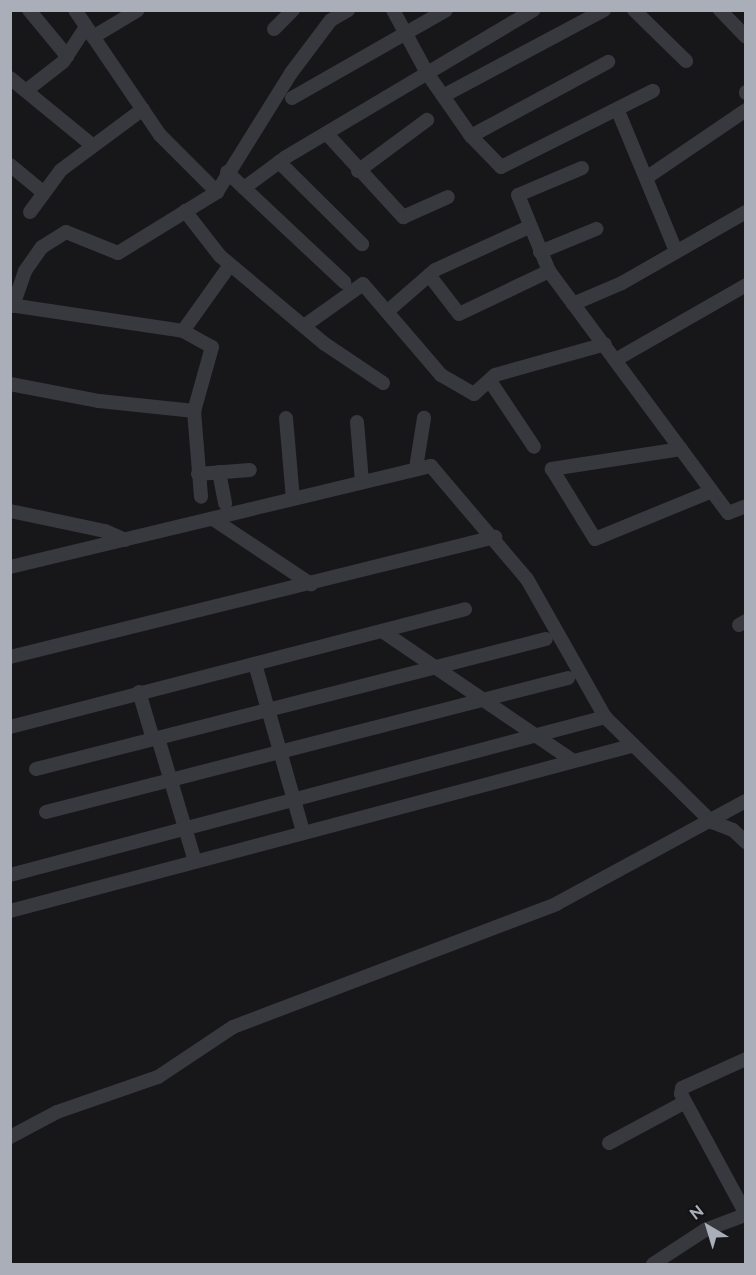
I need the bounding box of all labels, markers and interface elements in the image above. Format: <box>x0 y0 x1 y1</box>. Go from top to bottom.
north arrow <box>678 1197 738 1257</box>
text: N <box>686 1201 707 1224</box>

